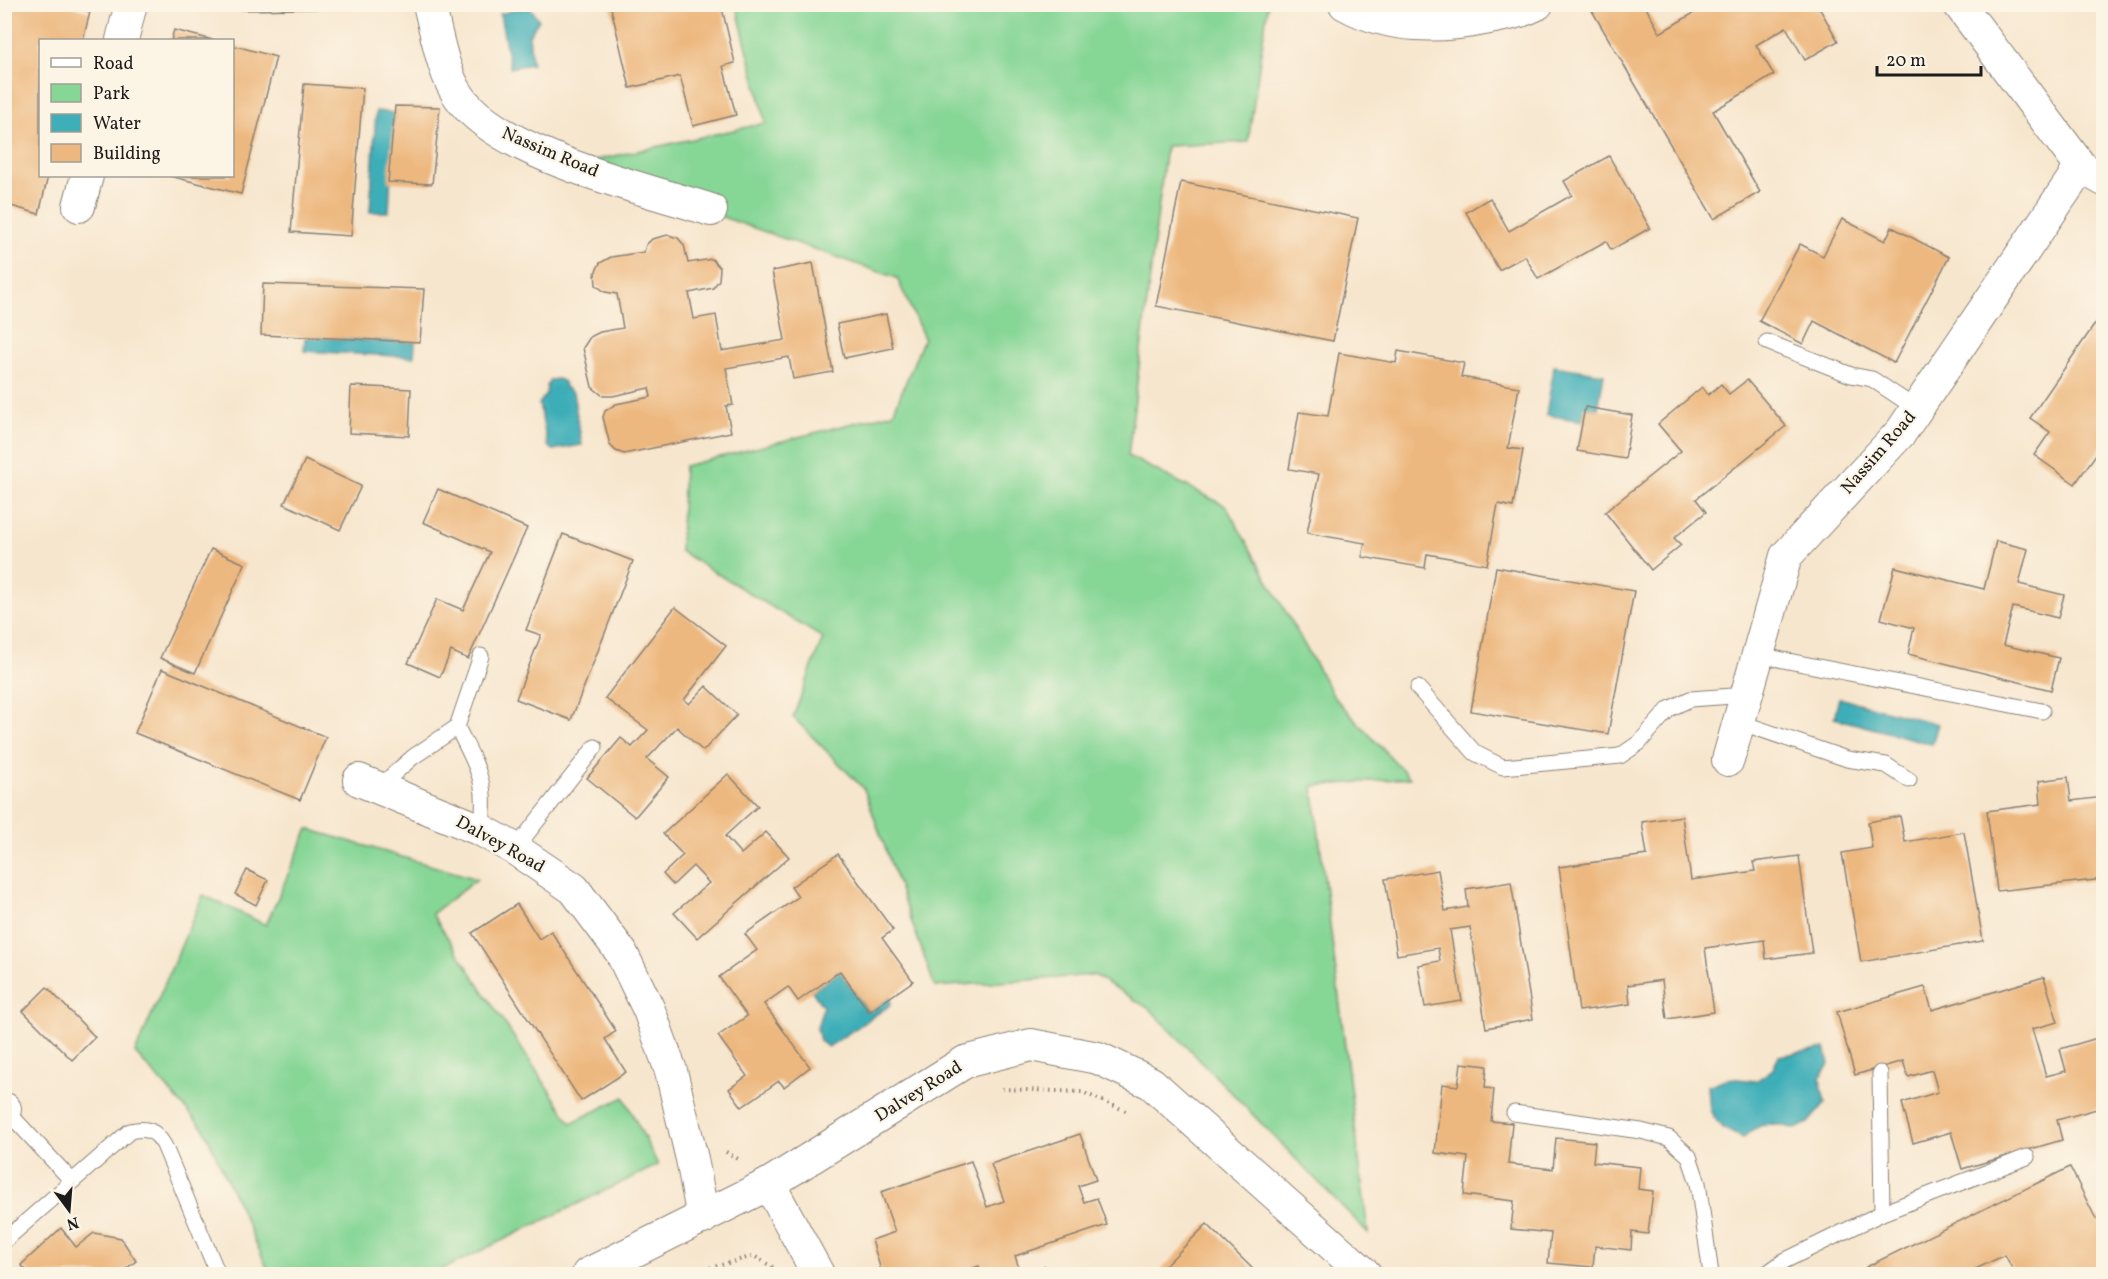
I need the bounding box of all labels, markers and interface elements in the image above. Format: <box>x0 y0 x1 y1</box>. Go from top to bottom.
legend <box>39 39 234 177</box>
scale bar <box>1877 39 1980 77</box>
text: 20 m <box>1886 49 1926 74</box>
text: Road <box>93 52 134 77</box>
text: Park <box>93 82 130 107</box>
text: Water <box>93 112 141 137</box>
street label: Nassim Road <box>498 121 602 185</box>
text: Building <box>93 142 161 167</box>
street label: Nassim Road <box>1836 406 1922 500</box>
street label: Dalvey Road <box>451 810 549 880</box>
street label: Dalvey Road <box>871 1055 967 1129</box>
north arrow <box>39 1180 99 1240</box>
text: N <box>64 1210 81 1235</box>

